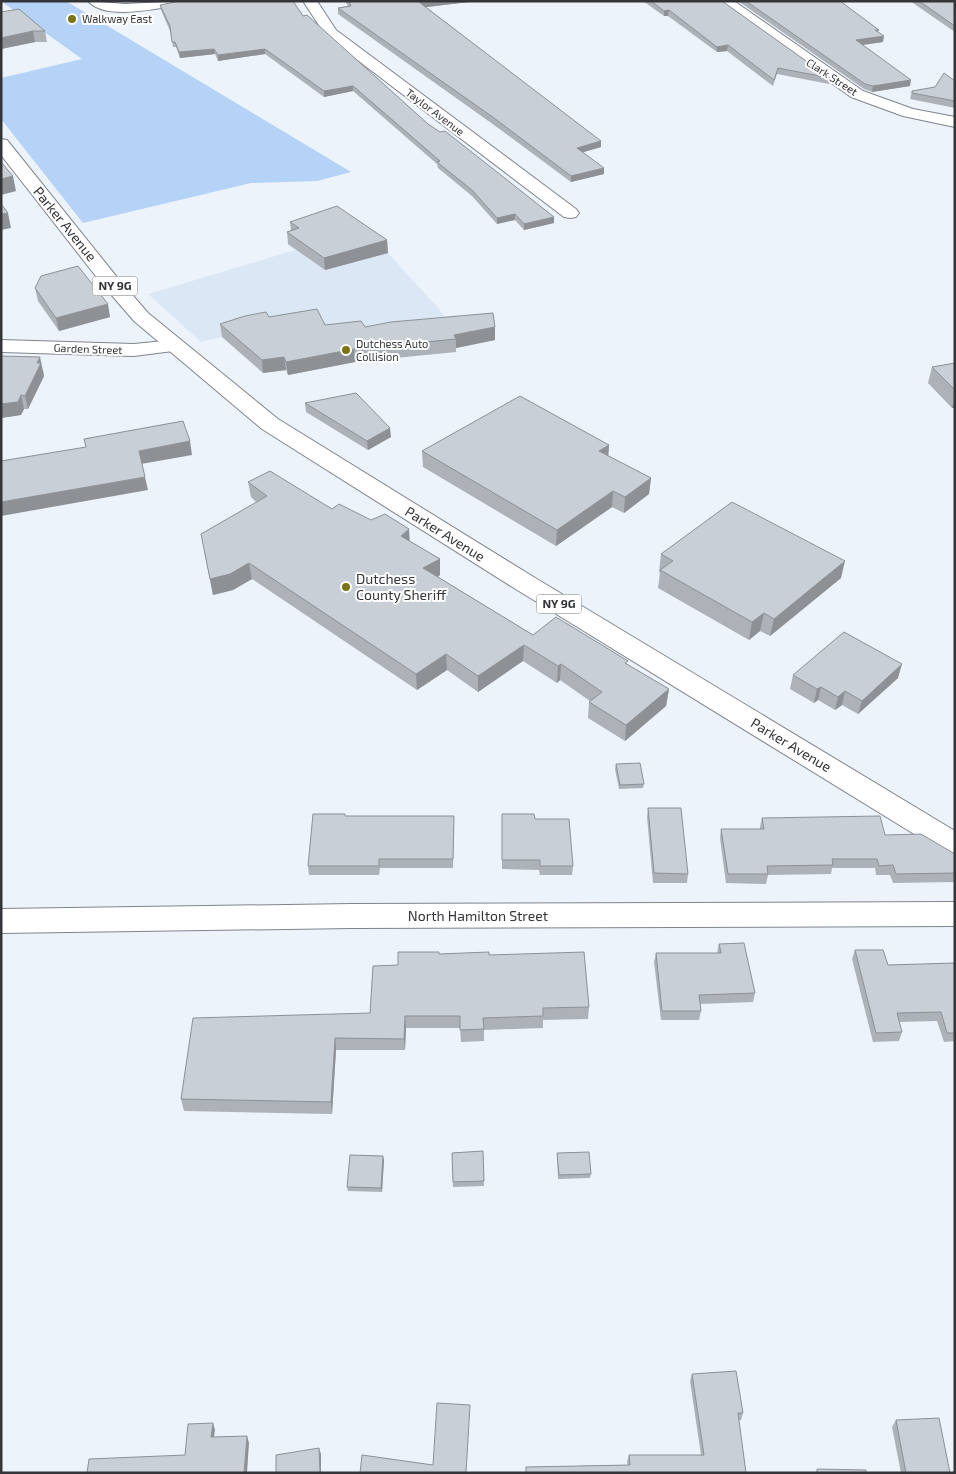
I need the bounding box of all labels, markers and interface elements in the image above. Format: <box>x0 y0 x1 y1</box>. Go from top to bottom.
place label: Walkway East <box>82 12 152 25</box>
marker: Walkway East <box>66 13 78 25</box>
street label: Clark Street <box>804 55 860 98</box>
street label: Taylor Avenue <box>403 85 467 138</box>
street label: Parker Avenue <box>30 183 101 264</box>
road number: NY 9G <box>92 276 138 296</box>
place label: Dutchess Auto Collision <box>356 337 428 363</box>
street label: Garden Street <box>53 341 123 356</box>
marker: Dutchess Auto Collision <box>340 344 352 356</box>
street label: Parker Avenue <box>402 502 488 565</box>
place label: Dutchess County Sheriff <box>356 570 447 603</box>
marker: Dutchess County Sheriff <box>340 581 352 593</box>
road number: NY 9G <box>536 594 582 614</box>
street label: Parker Avenue <box>748 714 835 775</box>
street label: North Hamilton Street <box>408 907 548 924</box>

